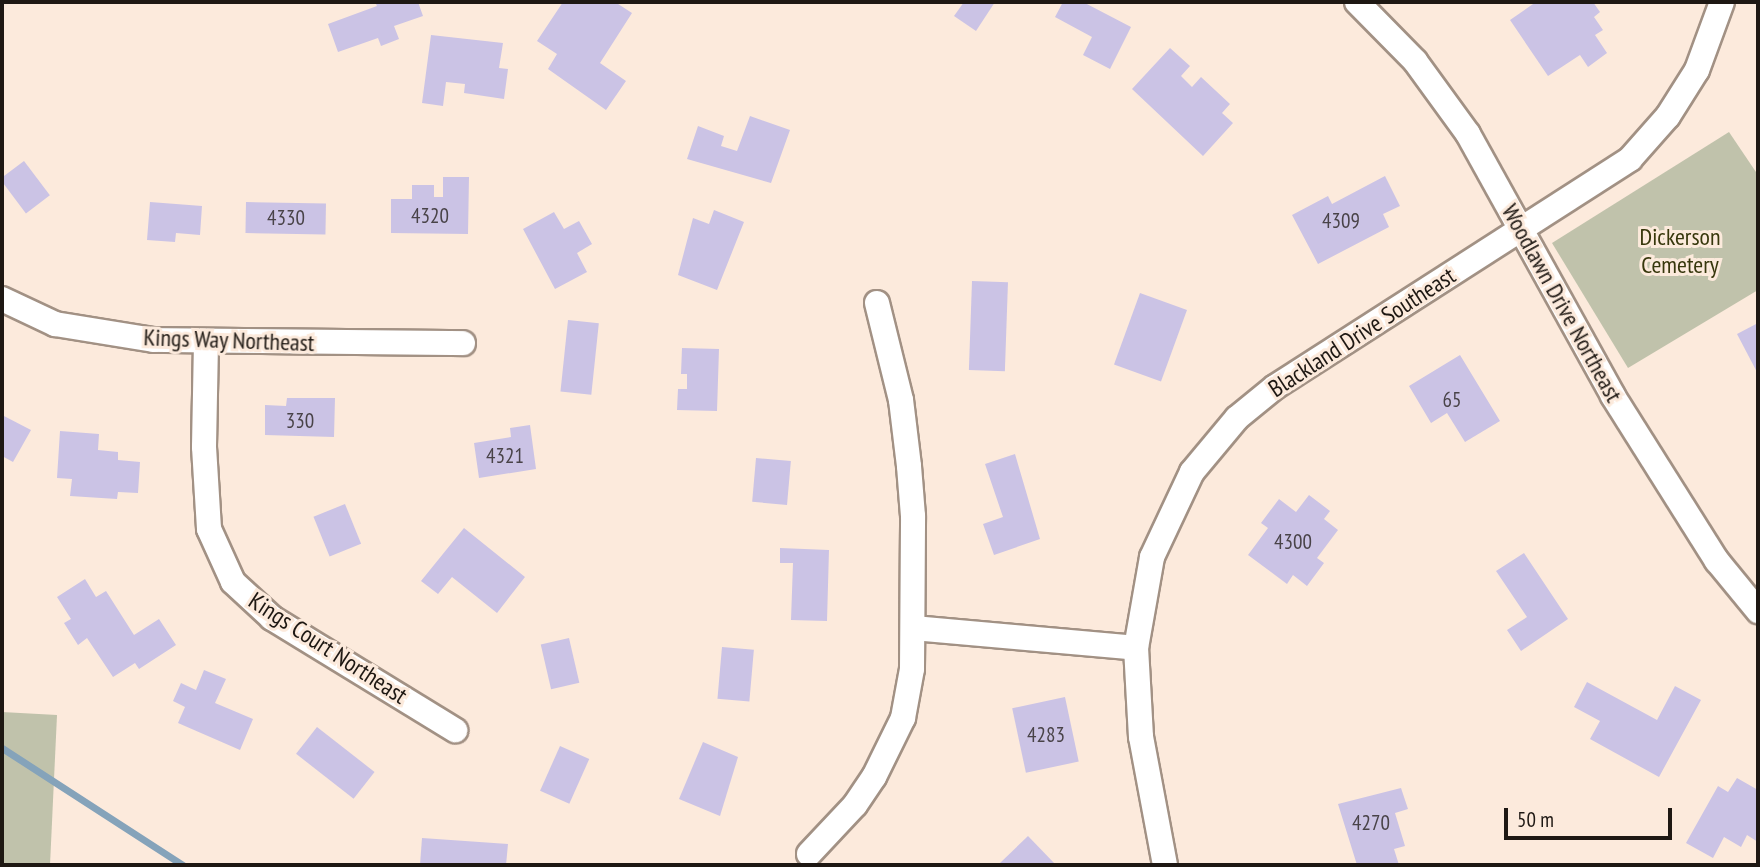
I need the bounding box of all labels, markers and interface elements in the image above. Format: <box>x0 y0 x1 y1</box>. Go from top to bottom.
street label: Woodlawn Drive Northeast <box>1496 199 1628 407</box>
house number: 4320 <box>411 203 449 229</box>
house number: 4330 <box>267 205 305 231</box>
house number: 4309 <box>1322 208 1360 234</box>
park label: Dickerson Cemetery <box>1640 223 1720 279</box>
street label: Blackland Drive Southeast <box>1263 261 1461 403</box>
street label: Kings Way Northeast <box>143 323 315 357</box>
house number: 65 <box>1443 387 1461 413</box>
house number: 330 <box>286 408 314 434</box>
house number: 4321 <box>486 443 524 469</box>
house number: 4300 <box>1274 529 1312 555</box>
street label: Kings Court Northeast <box>243 586 413 710</box>
house number: 4283 <box>1027 722 1065 748</box>
scale bar <box>1508 794 1676 838</box>
text: 50 m <box>1517 806 1554 833</box>
house number: 4270 <box>1352 810 1390 836</box>

